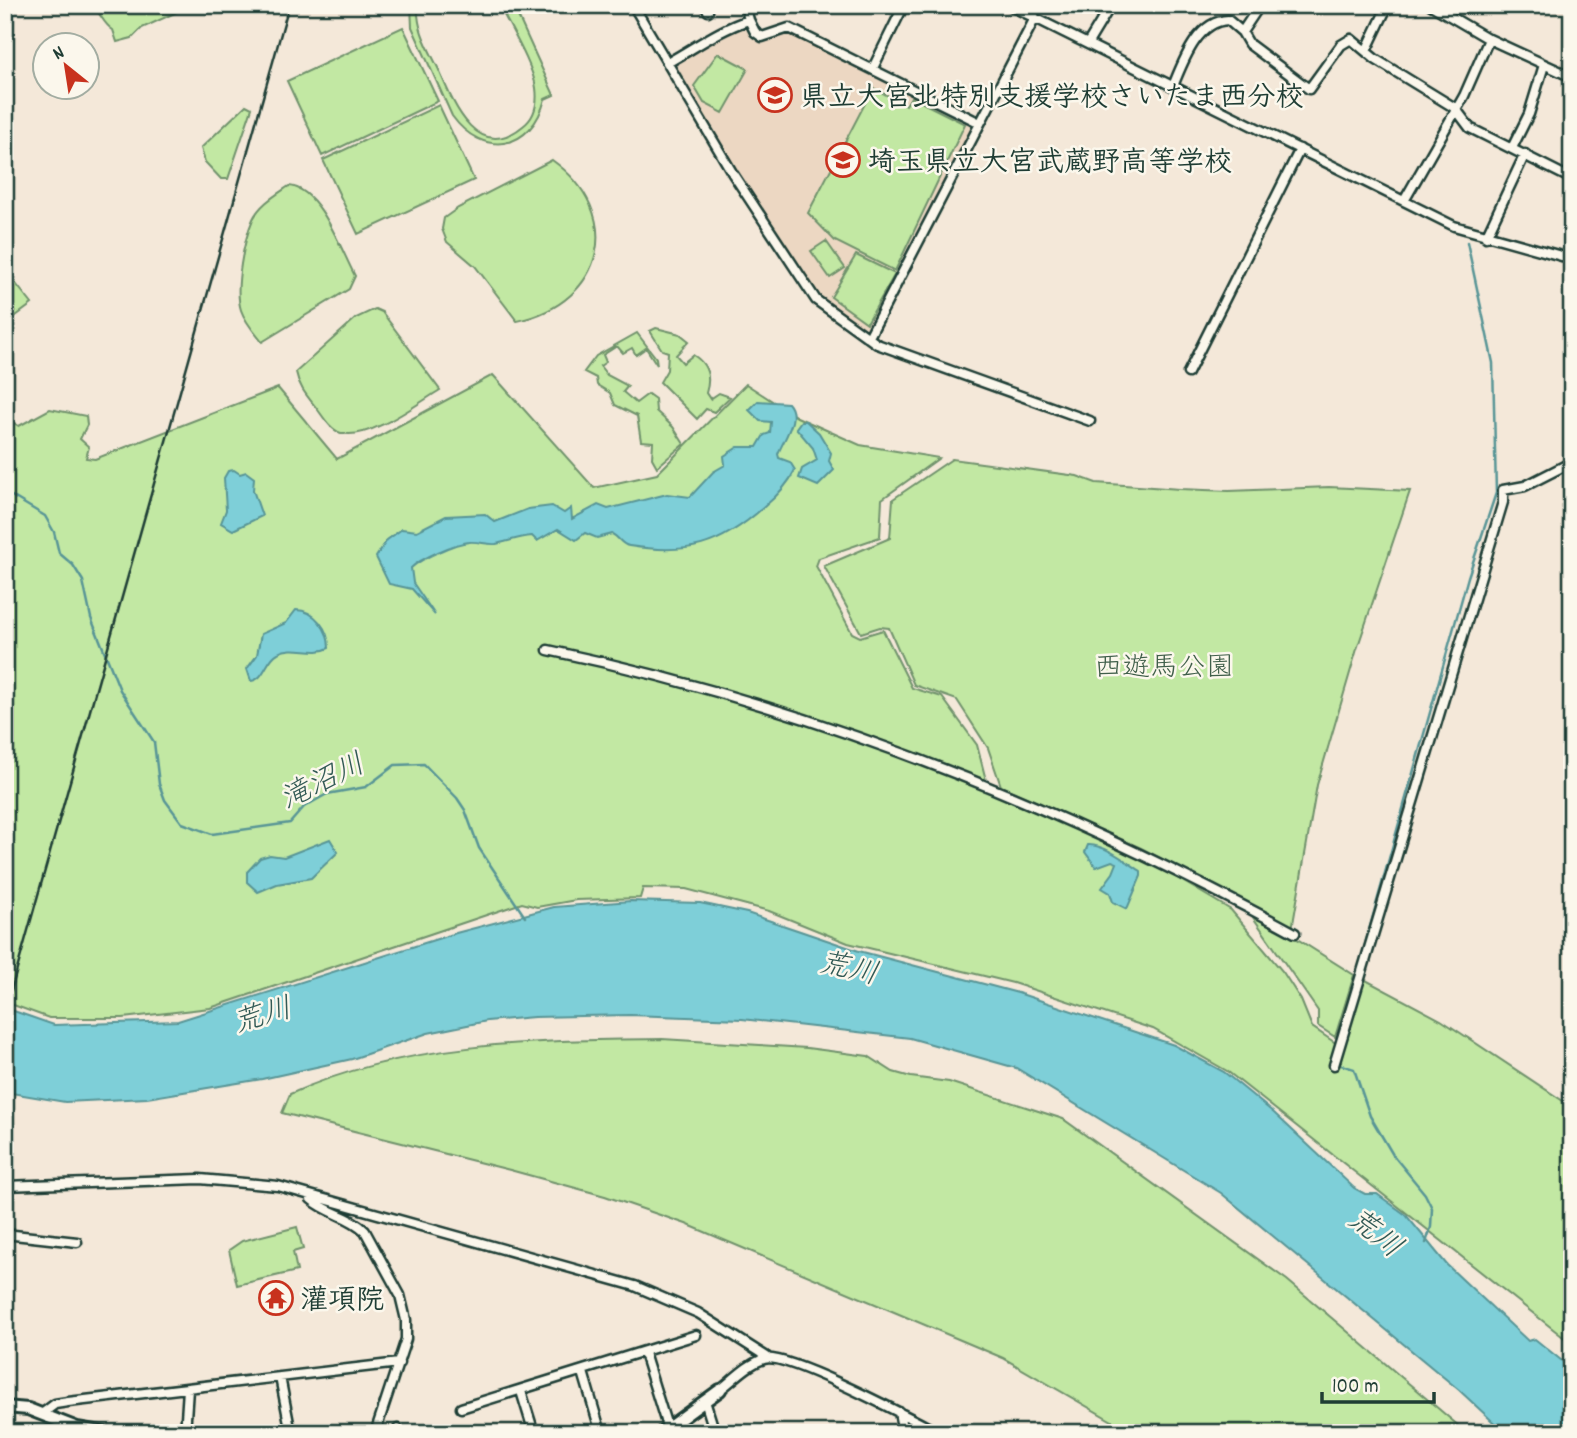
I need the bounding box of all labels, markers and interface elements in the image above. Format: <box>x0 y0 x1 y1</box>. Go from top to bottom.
north arrow <box>32 32 102 102</box>
text: N <box>48 40 70 68</box>
school or university icon: 県立大宮北特別支援学校さいたま西分校 <box>756 76 794 114</box>
place label: 県立大宮北特別支援学校さいたま西分校 <box>800 80 1303 120</box>
school or university icon: 埼玉県立大宮武蔵野高等学校 <box>824 141 862 179</box>
place label: 埼玉県立大宮武蔵野高等学校 <box>868 145 1232 185</box>
park label: 西遊馬公園 <box>1094 650 1234 690</box>
water label: 滝沼川 <box>274 745 374 823</box>
water label: 荒川 <box>814 944 882 999</box>
water label: 荒川 <box>228 989 298 1047</box>
water label: 荒川 <box>1336 1200 1410 1271</box>
temple icon: 灌項院 <box>257 1279 295 1317</box>
place label: 灌項院 <box>300 1283 384 1323</box>
scale bar <box>1322 1361 1434 1405</box>
text: 100 m <box>1332 1373 1379 1403</box>

